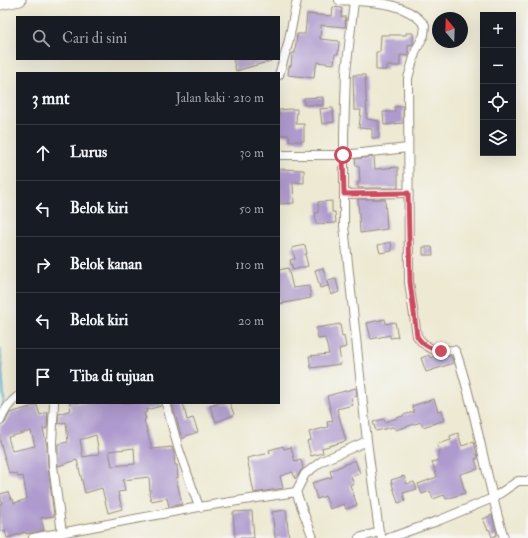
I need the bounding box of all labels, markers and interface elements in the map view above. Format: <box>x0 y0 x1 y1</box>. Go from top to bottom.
north arrow <box>432 12 468 48</box>
map controls <box>480 12 516 156</box>
button: + <box>480 12 516 48</box>
search box <box>16 16 280 60</box>
icon: search <box>30 27 52 49</box>
text: Cari di sini <box>62 29 127 48</box>
button: − <box>480 48 516 84</box>
button: locate <box>480 84 516 120</box>
text: 3 mnt <box>32 88 69 109</box>
text: Jalan kaki · 210 m <box>176 90 264 106</box>
button: layers <box>480 120 516 156</box>
icon: ahead <box>32 142 54 164</box>
text: Lurus <box>70 143 107 162</box>
text: 30 m <box>240 145 264 161</box>
route start <box>334 146 352 164</box>
icon: left <box>32 198 54 220</box>
text: Belok kiri <box>70 199 128 218</box>
text: 50 m <box>239 201 264 217</box>
icon: right <box>32 254 54 276</box>
text: Belok kanan <box>70 255 142 274</box>
text: 110 m <box>235 257 264 273</box>
icon: left <box>32 310 54 332</box>
text: Belok kiri <box>70 311 128 330</box>
text: 20 m <box>238 313 264 329</box>
route end <box>432 342 450 360</box>
icon: arrive <box>32 366 54 388</box>
text: Tiba di tujuan <box>70 367 154 386</box>

